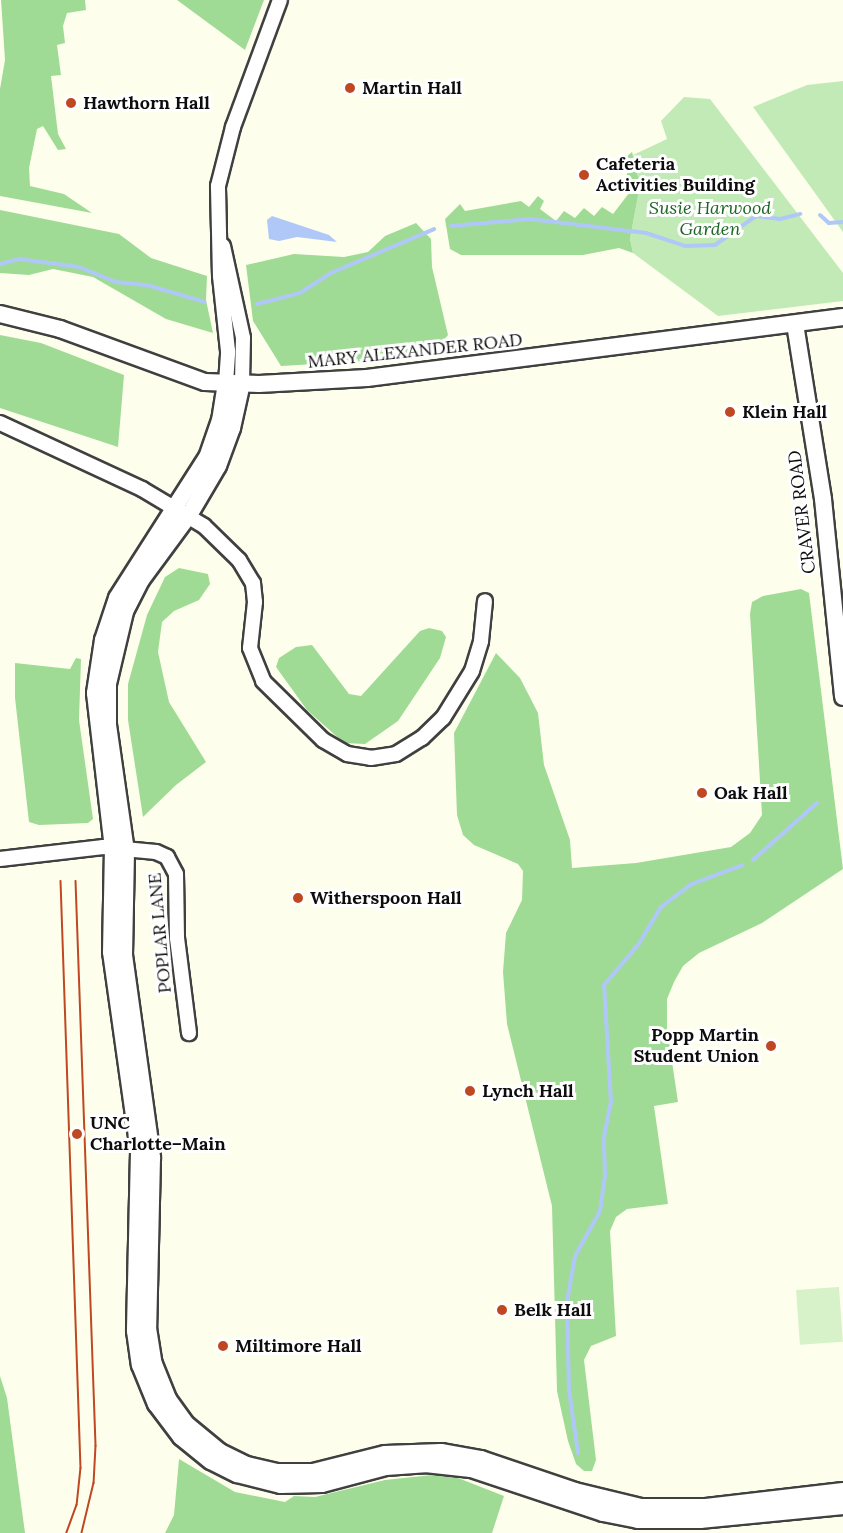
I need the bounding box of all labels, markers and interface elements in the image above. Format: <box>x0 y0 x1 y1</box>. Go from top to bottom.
place label: Martin Hall <box>362 77 462 99</box>
marker: Martin Hall <box>343 81 357 95</box>
place label: Hawthorn Hall <box>83 92 210 114</box>
marker: Hawthorn Hall <box>64 96 78 110</box>
place label: Cafeteria Activities Building <box>596 154 755 196</box>
marker: Cafeteria Activities Building <box>577 168 591 182</box>
park label: Susie Harwood Garden <box>649 198 771 240</box>
street label: MARY ALEXANDER ROAD <box>307 329 523 373</box>
place label: Klein Hall <box>742 401 827 423</box>
marker: Klein Hall <box>723 405 737 419</box>
street label: CRAVER ROAD <box>784 449 820 575</box>
place label: Oak Hall <box>714 782 788 804</box>
marker: Oak Hall <box>695 786 709 800</box>
street label: POPLAR LANE <box>144 872 176 994</box>
place label: Witherspoon Hall <box>310 887 462 909</box>
marker: Witherspoon Hall <box>291 891 305 905</box>
place label: Popp Martin Student Union <box>634 1025 759 1068</box>
marker: Popp Martin Student Union <box>764 1039 778 1053</box>
place label: Lynch Hall <box>482 1080 574 1102</box>
marker: Lynch Hall <box>463 1084 477 1098</box>
place label: UNC Charlotte–Main <box>90 1113 226 1156</box>
marker: UNC Charlotte–Main <box>68 1125 86 1143</box>
place label: Belk Hall <box>514 1299 592 1321</box>
marker: Belk Hall <box>495 1303 509 1317</box>
place label: Miltimore Hall <box>235 1335 362 1357</box>
marker: Miltimore Hall <box>216 1339 230 1353</box>

